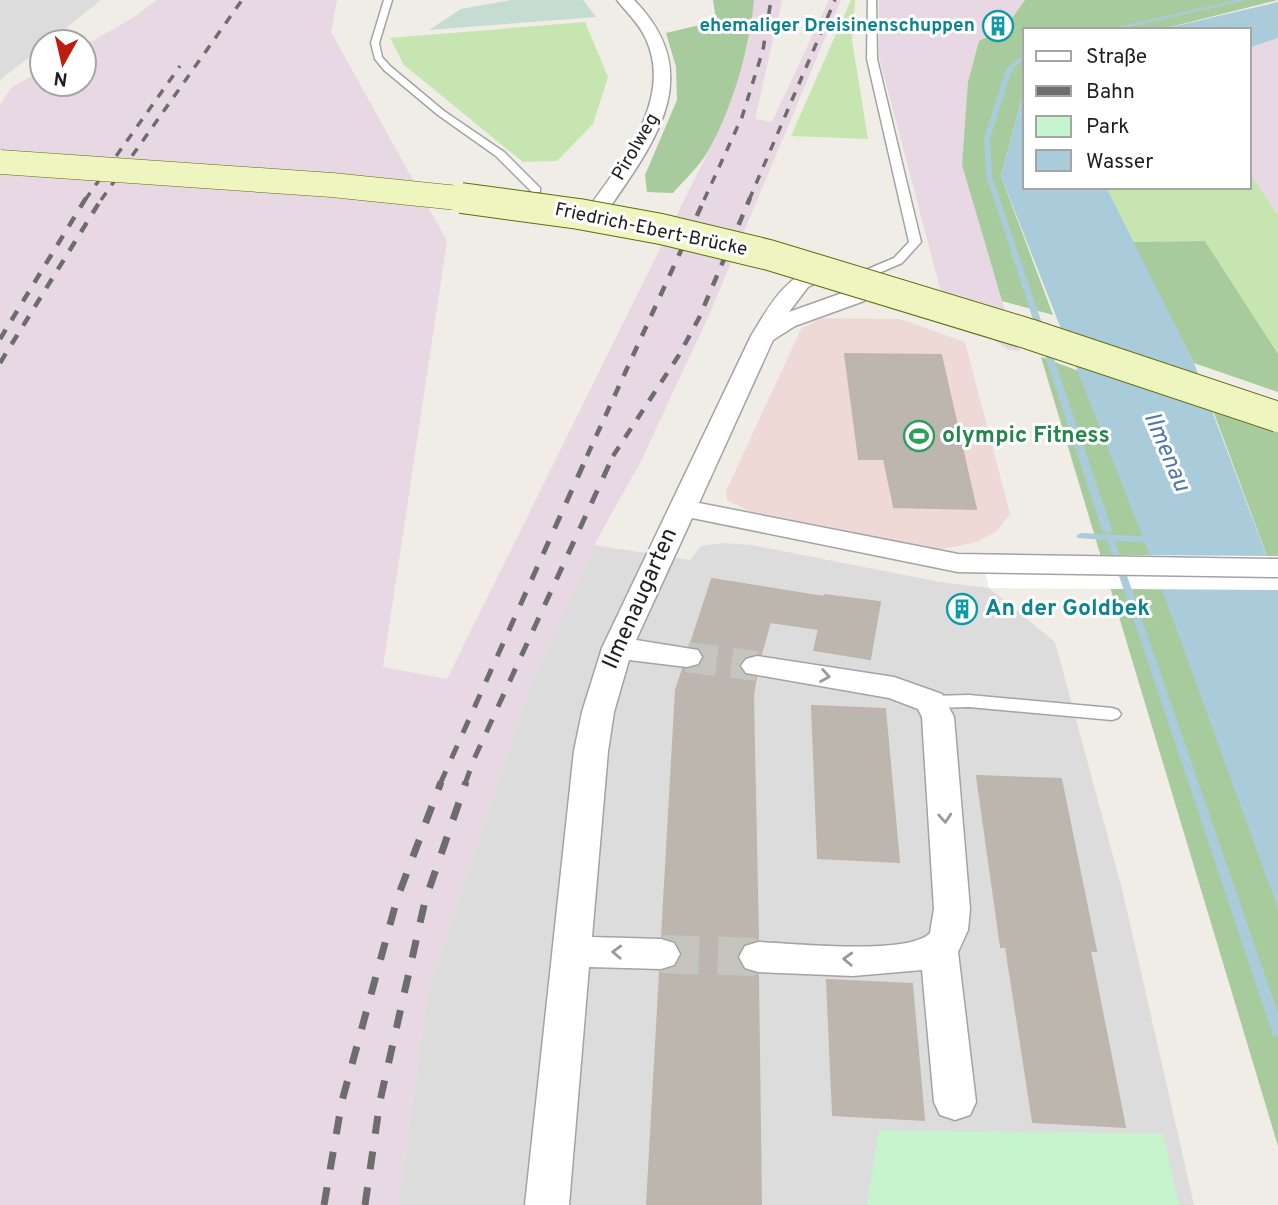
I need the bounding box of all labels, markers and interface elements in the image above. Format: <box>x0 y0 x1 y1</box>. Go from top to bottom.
building icon: ehemaliger Dreisinenschuppen <box>981 9 1015 43</box>
place label: ehemaliger Dreisinenschuppen <box>700 14 975 38</box>
north arrow <box>28 28 98 98</box>
legend <box>1023 28 1250 189</box>
text: Straße <box>1086 44 1147 71</box>
text: N <box>52 65 69 91</box>
text: Bahn <box>1086 79 1135 106</box>
street label: Pirolweg <box>607 109 665 185</box>
text: Park <box>1086 114 1129 141</box>
text: Wasser <box>1086 149 1153 176</box>
street label: Friedrich-Ebert-Brücke <box>553 198 749 262</box>
water label: Ilmenau <box>1136 408 1196 497</box>
sports icon: olympic Fitness <box>902 419 936 453</box>
place label: olympic Fitness <box>942 422 1110 451</box>
street label: Ilmenaugarten <box>597 524 685 674</box>
building icon: An der Goldbek <box>945 592 979 626</box>
place label: An der Goldbek <box>985 595 1150 624</box>
one-way arrow <box>819 668 831 683</box>
one-way arrow <box>937 813 952 824</box>
one-way arrow <box>611 945 622 960</box>
one-way arrow <box>842 952 853 967</box>

